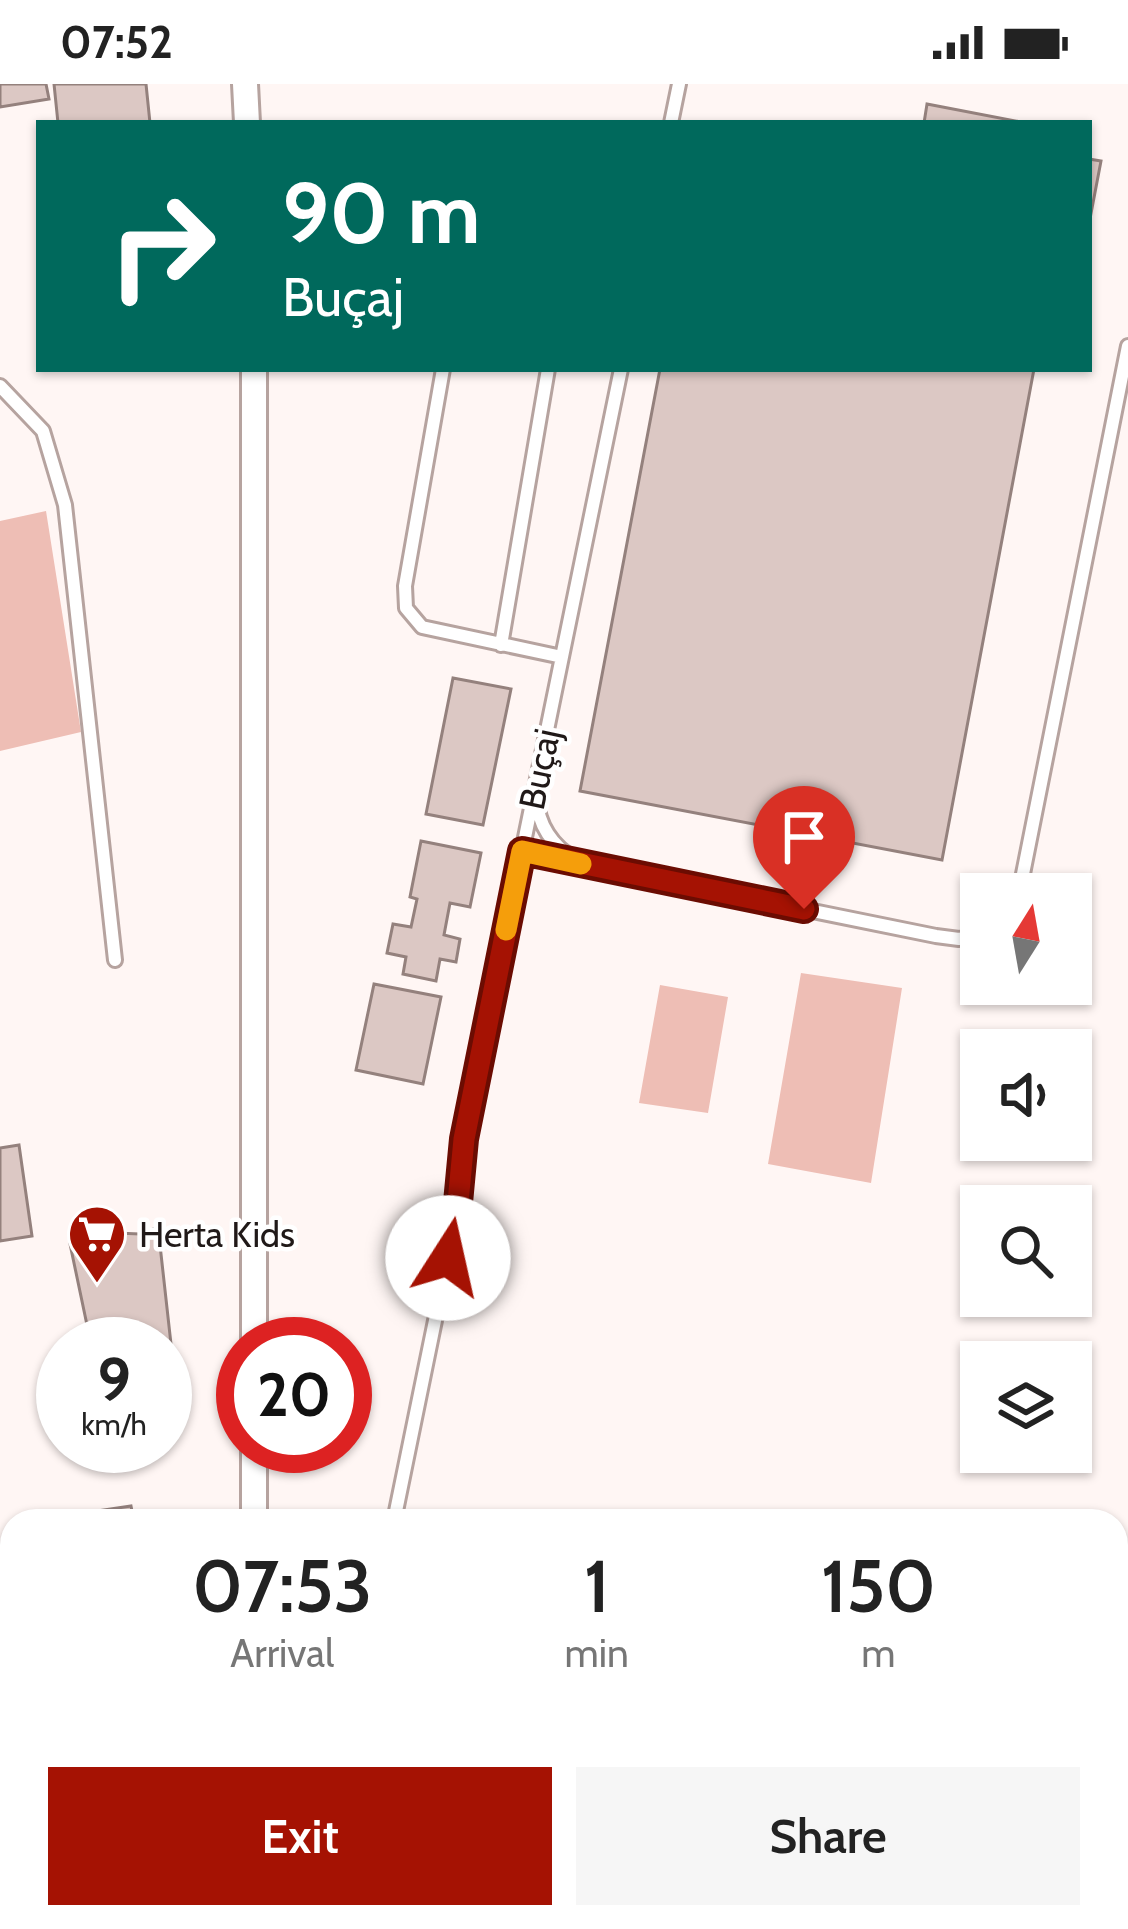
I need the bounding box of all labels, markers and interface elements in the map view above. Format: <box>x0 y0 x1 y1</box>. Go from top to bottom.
text: 07:52 <box>60 15 173 69</box>
text: 90 m <box>282 162 480 264</box>
icon: right <box>84 168 240 324</box>
text: Buçaj <box>282 264 404 330</box>
street label: Buçaj <box>509 725 569 813</box>
pin <box>753 786 855 909</box>
icon: arrive <box>771 804 837 870</box>
north arrow <box>960 873 1092 1005</box>
map controls <box>960 873 1092 1473</box>
button: sound <box>960 1029 1092 1161</box>
button: search <box>960 1185 1092 1317</box>
position arrow <box>385 1195 511 1321</box>
supermarket icon: Herta Kids <box>66 1203 128 1285</box>
place label: Herta Kids <box>139 1212 295 1256</box>
speed limit sign: 20 <box>216 1317 372 1473</box>
button: layers <box>960 1341 1092 1473</box>
text: 9 <box>97 1343 131 1416</box>
text: km/h <box>81 1406 147 1443</box>
text: 07:53 <box>192 1543 372 1630</box>
text: 1 <box>584 1543 609 1630</box>
text: 150 <box>821 1543 936 1630</box>
text: Arrival <box>230 1629 334 1677</box>
text: min <box>564 1629 629 1677</box>
text: m <box>861 1629 895 1677</box>
button: Exit <box>48 1767 552 1905</box>
button: Share <box>576 1767 1080 1905</box>

